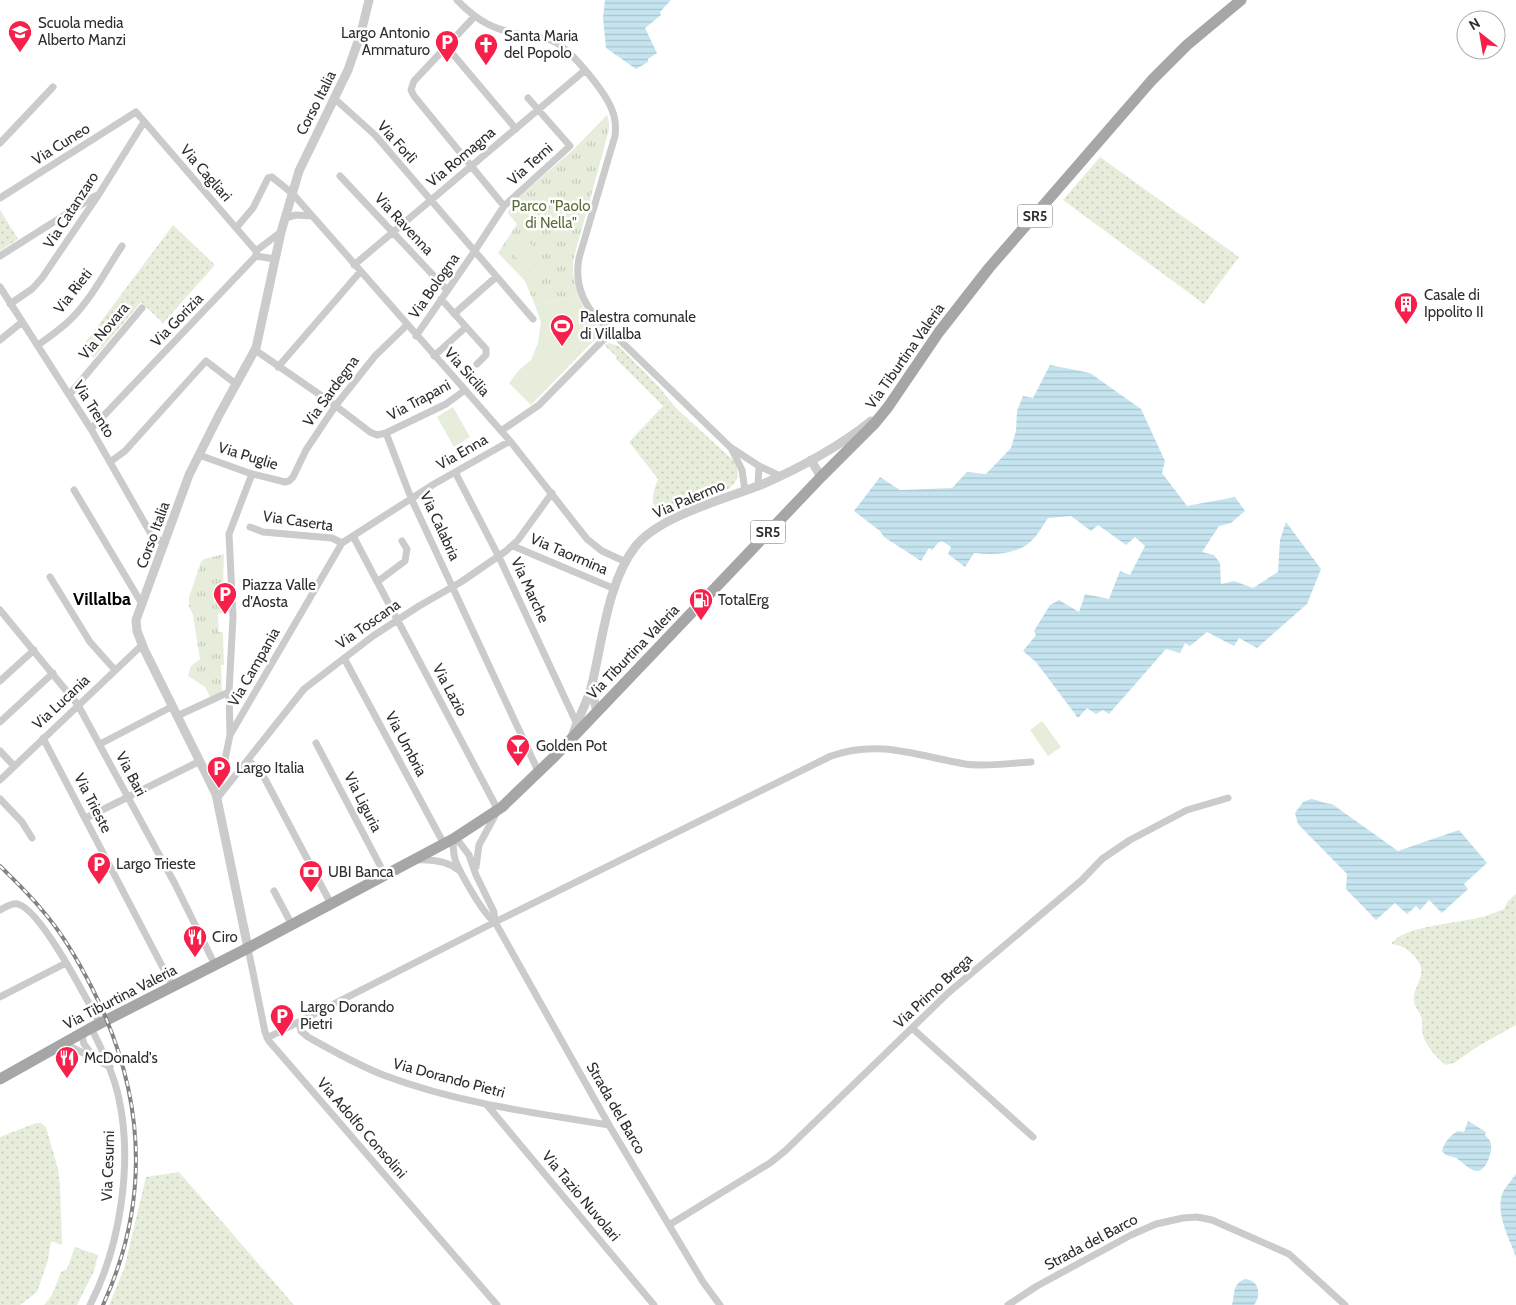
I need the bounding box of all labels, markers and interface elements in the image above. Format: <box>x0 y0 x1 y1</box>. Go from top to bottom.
north arrow <box>1456 10 1506 60</box>
place label: Scuola media Alberto Manzi <box>38 14 126 49</box>
text: N <box>1465 14 1483 34</box>
school or university icon: Scuola media Alberto Manzi <box>7 19 33 53</box>
place label: Largo Antonio Ammaturo <box>341 24 430 59</box>
place label: Santa Maria del Popolo <box>504 27 579 62</box>
parking icon: Largo Antonio Ammaturo <box>434 29 460 63</box>
church icon: Santa Maria del Popolo <box>473 32 499 66</box>
street label: Corso Italia <box>292 67 340 138</box>
street label: Via Forlì <box>373 117 421 167</box>
street label: Via Cuneo <box>29 119 93 169</box>
street label: Via Romagna <box>423 123 500 191</box>
street label: Via Terni <box>504 139 556 189</box>
street label: Via Cagliari <box>176 141 236 205</box>
street label: Via Catanzaro <box>40 168 102 252</box>
street label: Via Ravenna <box>371 189 438 259</box>
park label: Parco "Paolo di Nella" <box>512 197 590 232</box>
road number: SR5 <box>1018 205 1052 228</box>
street label: Via Bologna <box>405 249 463 322</box>
street label: Via Rieti <box>50 265 96 317</box>
place label: Casale di Ippolito II <box>1424 286 1484 321</box>
street label: Via Gorizia <box>147 289 207 350</box>
building icon: Casale di Ippolito II <box>1393 291 1419 325</box>
street label: Via Novara <box>75 298 133 363</box>
street label: Via Tiburtina Valeria <box>862 299 949 412</box>
place label: Palestra comunale di Villalba <box>580 308 696 343</box>
sports icon: Palestra comunale di Villalba <box>549 313 575 347</box>
street label: Via Sicilia <box>440 344 494 401</box>
street label: Via Sardegna <box>299 351 363 430</box>
street label: Via Trapani <box>384 376 454 424</box>
street label: Via Trento <box>69 377 119 441</box>
street label: Via Enna <box>433 430 491 474</box>
street label: Via Puglie <box>216 438 280 474</box>
street label: Via Palermo <box>650 476 728 522</box>
street label: Via Calabria <box>416 489 464 564</box>
street label: Corso Italia <box>133 498 174 571</box>
street label: Via Caserta <box>262 507 335 535</box>
road number: SR5 <box>750 520 786 544</box>
street label: Via Taormina <box>527 530 611 579</box>
street label: Via Marche <box>507 554 553 626</box>
place label: Piazza Valle d'Aosta <box>242 576 316 611</box>
parking icon: Piazza Valle d'Aosta <box>212 581 238 615</box>
fuel station icon: TotalErg <box>688 587 714 621</box>
district label: Villalba <box>73 588 131 610</box>
place label: TotalErg <box>718 591 769 609</box>
street label: Via Toscana <box>332 595 404 653</box>
street label: Via Tiburtina Valeria <box>583 600 683 703</box>
street label: Via Campania <box>224 624 284 709</box>
street label: Via Lazio <box>429 661 471 719</box>
street label: Via Lucania <box>29 670 94 733</box>
street label: Via Umbria <box>381 709 431 780</box>
bar icon: Golden Pot <box>505 733 531 767</box>
place label: Golden Pot <box>536 737 607 755</box>
street label: Via Bari <box>112 749 150 799</box>
parking icon: Largo Italia <box>206 755 232 789</box>
place label: Largo Italia <box>236 759 305 777</box>
street label: Via Liguria <box>340 769 386 836</box>
street label: Via Trieste <box>70 770 116 836</box>
parking icon: Largo Trieste <box>86 851 112 885</box>
place label: Largo Trieste <box>116 855 196 873</box>
bank icon: UBI Banca <box>298 859 324 893</box>
place label: UBI Banca <box>328 863 394 881</box>
restaurant icon: Ciro <box>182 924 208 958</box>
place label: Ciro <box>212 928 238 946</box>
street label: Via Primo Brega <box>890 950 976 1032</box>
street label: Via Tiburtina Valeria <box>60 960 180 1033</box>
place label: Largo Dorando Pietri <box>300 998 394 1033</box>
parking icon: Largo Dorando Pietri <box>269 1003 295 1037</box>
restaurant icon: McDonald's <box>54 1045 80 1079</box>
place label: McDonald's <box>84 1049 158 1067</box>
street label: Via Dorando Pietri <box>391 1054 507 1102</box>
street label: Strada del Barco <box>582 1059 650 1157</box>
street label: Via Adolfo Consolini <box>313 1074 411 1182</box>
street label: Via Cesurni <box>98 1130 118 1202</box>
street label: Via Tazio Nuvolari <box>538 1147 624 1245</box>
street label: Strada del Barco <box>1041 1210 1141 1274</box>

